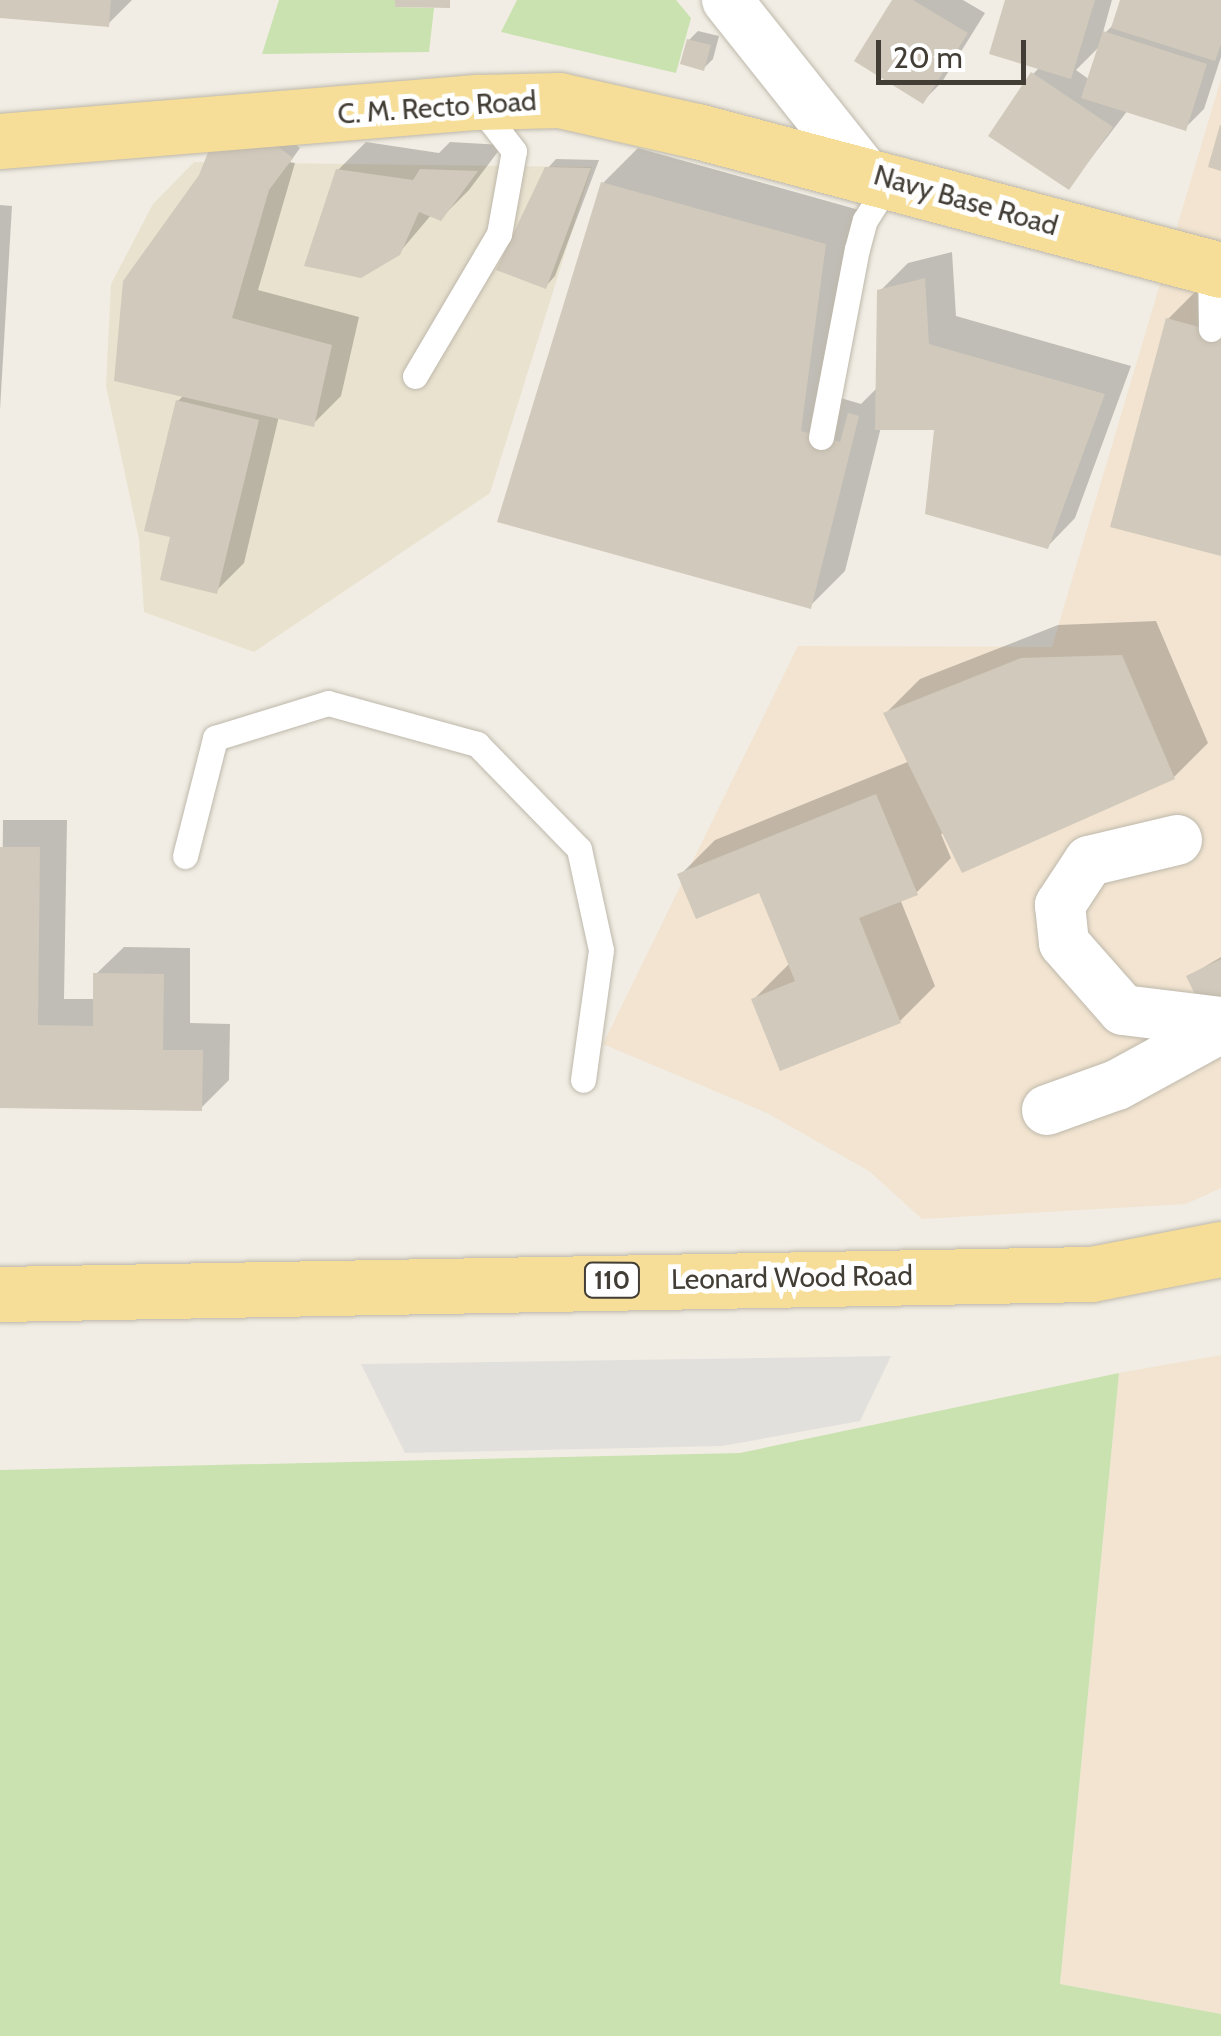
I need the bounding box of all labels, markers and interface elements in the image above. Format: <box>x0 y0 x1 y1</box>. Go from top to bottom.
scale bar <box>881 20 1031 82</box>
text: 20 m <box>893 39 963 76</box>
street label: C. M. Recto Road <box>336 83 538 131</box>
street label: Navy Base Road <box>870 158 1062 242</box>
street label: Leonard Wood Road <box>671 1258 913 1296</box>
road number: 110 <box>582 1260 642 1300</box>

